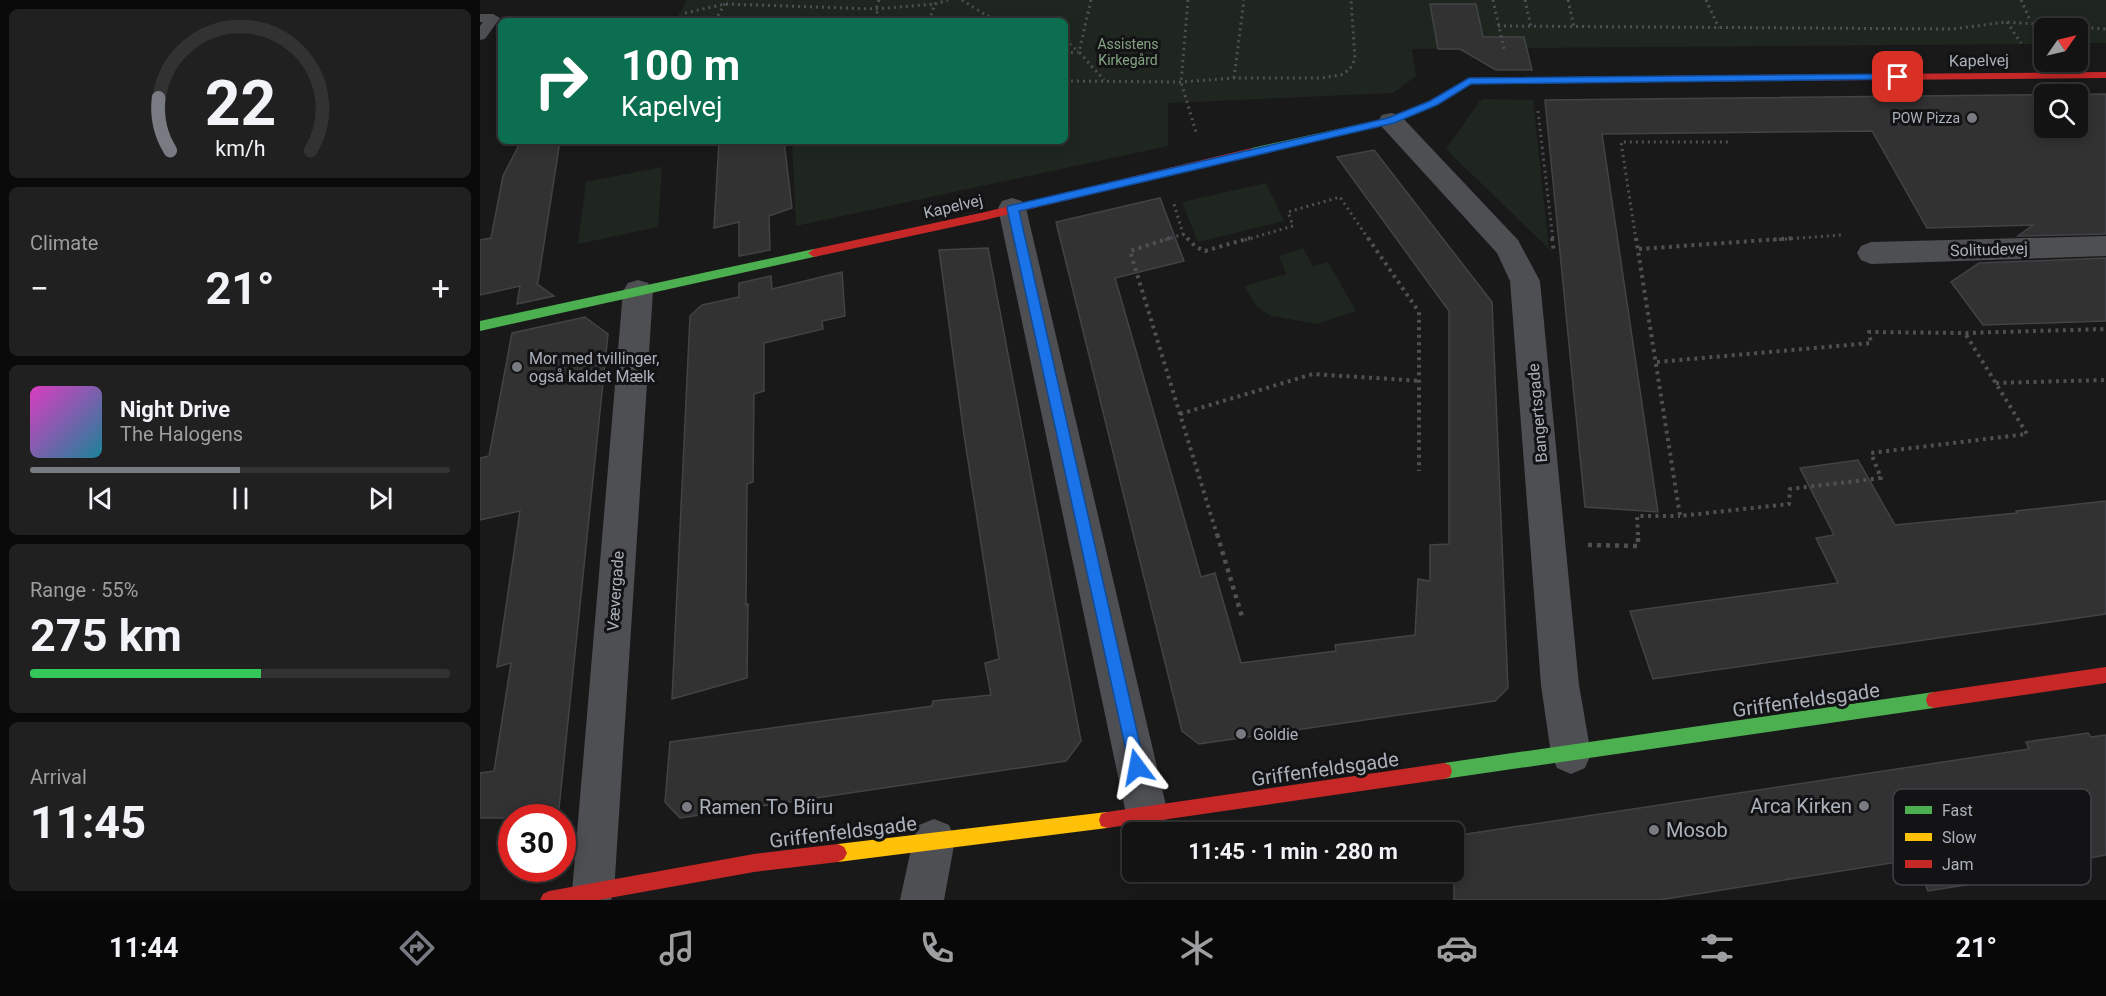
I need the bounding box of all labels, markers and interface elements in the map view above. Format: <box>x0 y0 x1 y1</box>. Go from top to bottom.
north arrow <box>2034 18 2088 72</box>
map controls <box>2034 18 2088 138</box>
park label: Assistens Kirkegård <box>1097 36 1159 68</box>
text: 100 m <box>621 41 740 90</box>
icon: right <box>522 42 600 120</box>
street label: Kapelvej <box>1949 50 2009 71</box>
pin <box>1872 51 1923 102</box>
icon: arrive <box>1881 60 1914 93</box>
text: 22 <box>204 67 276 140</box>
button: search <box>2034 84 2088 138</box>
text: Kapelvej <box>621 91 722 123</box>
place label: POW Pizza <box>1892 110 1960 126</box>
marker: POW Pizza <box>1965 111 1979 125</box>
text: km/h <box>215 136 265 161</box>
street label: Kapelvej <box>922 190 985 222</box>
text: Climate <box>30 231 98 255</box>
street label: Solitudevej <box>1950 239 2028 260</box>
text: 21° <box>205 262 275 315</box>
text: − <box>30 269 49 308</box>
text: + <box>431 269 450 308</box>
place label: Mor med tvillinger, også kaldet Mælk <box>529 349 659 386</box>
marker: Mor med tvillinger, også kaldet Mælk <box>510 360 524 374</box>
street label: Bangertsgade <box>1524 363 1551 463</box>
text: Night Drive <box>120 397 230 422</box>
text: The Halogens <box>120 422 243 446</box>
icon: previous <box>84 482 117 515</box>
icon: pause <box>224 482 257 515</box>
icon: next <box>364 482 397 515</box>
street label: Vævergade <box>603 550 628 632</box>
text: Range · 55% <box>30 578 138 602</box>
text: 275 km <box>30 609 182 662</box>
street label: Griffenfeldsgade <box>1731 678 1881 722</box>
place label: Goldie <box>1253 725 1298 744</box>
marker: Goldie <box>1234 727 1248 741</box>
position arrow <box>1105 735 1169 799</box>
street label: Griffenfeldsgade <box>1250 747 1400 791</box>
text: Arrival <box>30 765 87 789</box>
legend <box>1893 789 2091 885</box>
place label: Arca Kirken <box>1750 794 1852 818</box>
place label: Ramen To Bíiru <box>699 795 833 819</box>
text: 11:45 <box>30 796 146 849</box>
marker: Arca Kirken <box>1857 799 1871 813</box>
marker: Ramen To Bíiru <box>680 800 694 814</box>
text: Fast <box>1942 801 1973 820</box>
speed limit sign: 30 <box>498 804 576 882</box>
street label: Griffenfeldsgade <box>768 811 918 853</box>
place label: Mosob <box>1666 818 1728 842</box>
marker: Mosob <box>1647 823 1661 837</box>
text: Slow <box>1942 828 1977 847</box>
text: 11:45 · 1 min · 280 m <box>1188 839 1398 864</box>
text: Jam <box>1942 855 1974 874</box>
icon: directions <box>396 927 438 969</box>
icon: music <box>656 927 698 969</box>
icon: phone <box>916 927 958 969</box>
icon: climate <box>1176 927 1218 969</box>
icon: car <box>1436 927 1478 969</box>
icon: filters <box>1696 927 1738 969</box>
text: 11:44 <box>109 932 179 964</box>
text: 21° <box>1956 932 1997 964</box>

